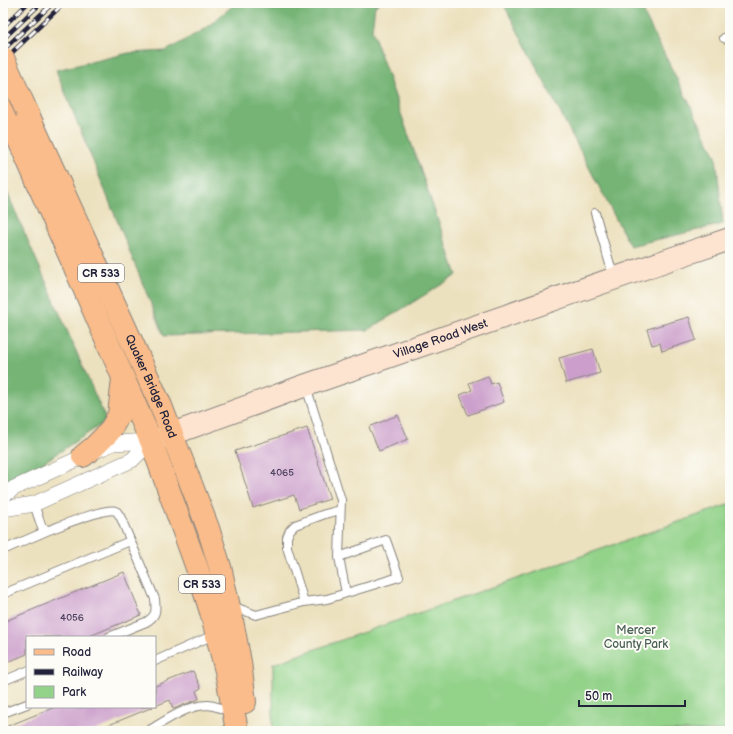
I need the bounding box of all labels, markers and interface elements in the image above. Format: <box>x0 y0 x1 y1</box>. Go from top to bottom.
road number: CR 533 <box>78 264 124 282</box>
street label: Village Road West <box>391 315 490 362</box>
street label: Quaker Bridge Road <box>122 332 180 440</box>
house number: 4065 <box>270 467 294 479</box>
road number: CR 533 <box>179 575 225 593</box>
house number: 4056 <box>60 612 84 624</box>
park label: Mercer County Park <box>604 623 668 652</box>
legend <box>26 636 156 708</box>
text: Road <box>62 645 91 660</box>
text: Railway <box>62 665 104 680</box>
scale bar <box>579 682 685 708</box>
text: Park <box>62 685 86 700</box>
text: 50 m <box>585 689 612 704</box>

